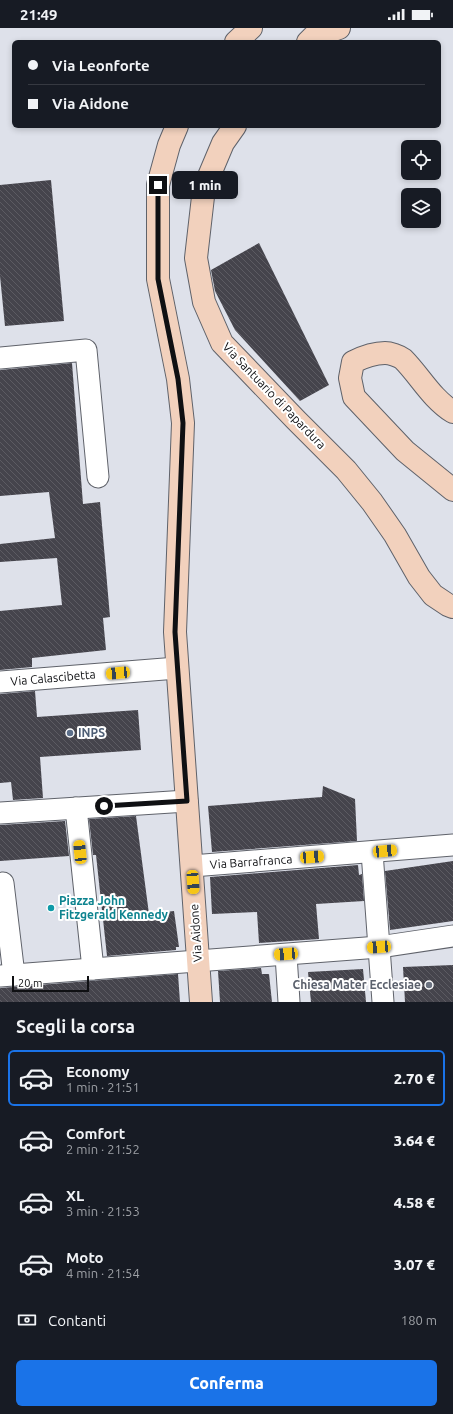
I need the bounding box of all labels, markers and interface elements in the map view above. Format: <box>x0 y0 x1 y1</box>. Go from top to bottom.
text: 21:49 <box>20 6 58 23</box>
text: Via Leonforte <box>52 57 150 74</box>
text: Via Aidone <box>52 95 129 112</box>
map controls <box>401 140 441 228</box>
button: locate <box>401 140 441 180</box>
callout: 1 min <box>172 171 238 199</box>
route end <box>149 176 167 194</box>
text: 1 min <box>188 178 222 192</box>
button: layers <box>401 188 441 228</box>
street label: Via Santuario di Papardura <box>220 340 328 451</box>
car <box>106 666 130 680</box>
street label: Via Calascibetta <box>10 667 96 688</box>
place label: INPS <box>78 726 105 739</box>
marker: INPS <box>65 728 75 738</box>
route start <box>95 797 113 815</box>
car <box>73 839 87 865</box>
car <box>373 844 397 858</box>
car <box>300 850 324 864</box>
street label: Via Barrafranca <box>209 852 293 871</box>
car <box>186 870 200 894</box>
place label: Piazza John Fitzgerald Kennedy <box>59 894 169 921</box>
marker: Piazza John Fitzgerald Kennedy <box>46 903 56 913</box>
street label: Via Aidone <box>187 904 204 962</box>
car <box>367 940 391 954</box>
car <box>274 947 298 961</box>
scale bar <box>12 974 89 993</box>
text: 20 m <box>18 977 42 989</box>
place label: Chiesa Mater Ecclesiae <box>293 978 421 991</box>
marker: Chiesa Mater Ecclesiae <box>424 980 434 990</box>
text: Scegli la corsa <box>16 1016 135 1036</box>
icon: car <box>18 1060 54 1096</box>
text: Economy <box>66 1063 130 1080</box>
text: 2.70 € <box>394 1070 435 1087</box>
text: 1 min · 21:51 <box>66 1080 140 1094</box>
icon: car <box>18 1122 54 1158</box>
text: Comfort <box>66 1125 125 1142</box>
text: 3.64 € <box>394 1132 435 1149</box>
text: 2 min · 21:52 <box>66 1142 140 1156</box>
icon: car <box>18 1184 54 1220</box>
text: XL <box>66 1187 84 1204</box>
text: 4.58 € <box>394 1194 435 1211</box>
text: 3 min · 21:53 <box>66 1204 140 1218</box>
icon: car <box>18 1246 54 1282</box>
text: Moto <box>66 1249 104 1266</box>
text: 3.07 € <box>394 1256 435 1273</box>
text: 4 min · 21:54 <box>66 1266 140 1280</box>
icon: cash <box>16 1309 38 1331</box>
text: Contanti <box>48 1312 106 1329</box>
text: 180 m <box>401 1313 437 1327</box>
button: Conferma <box>16 1360 437 1406</box>

